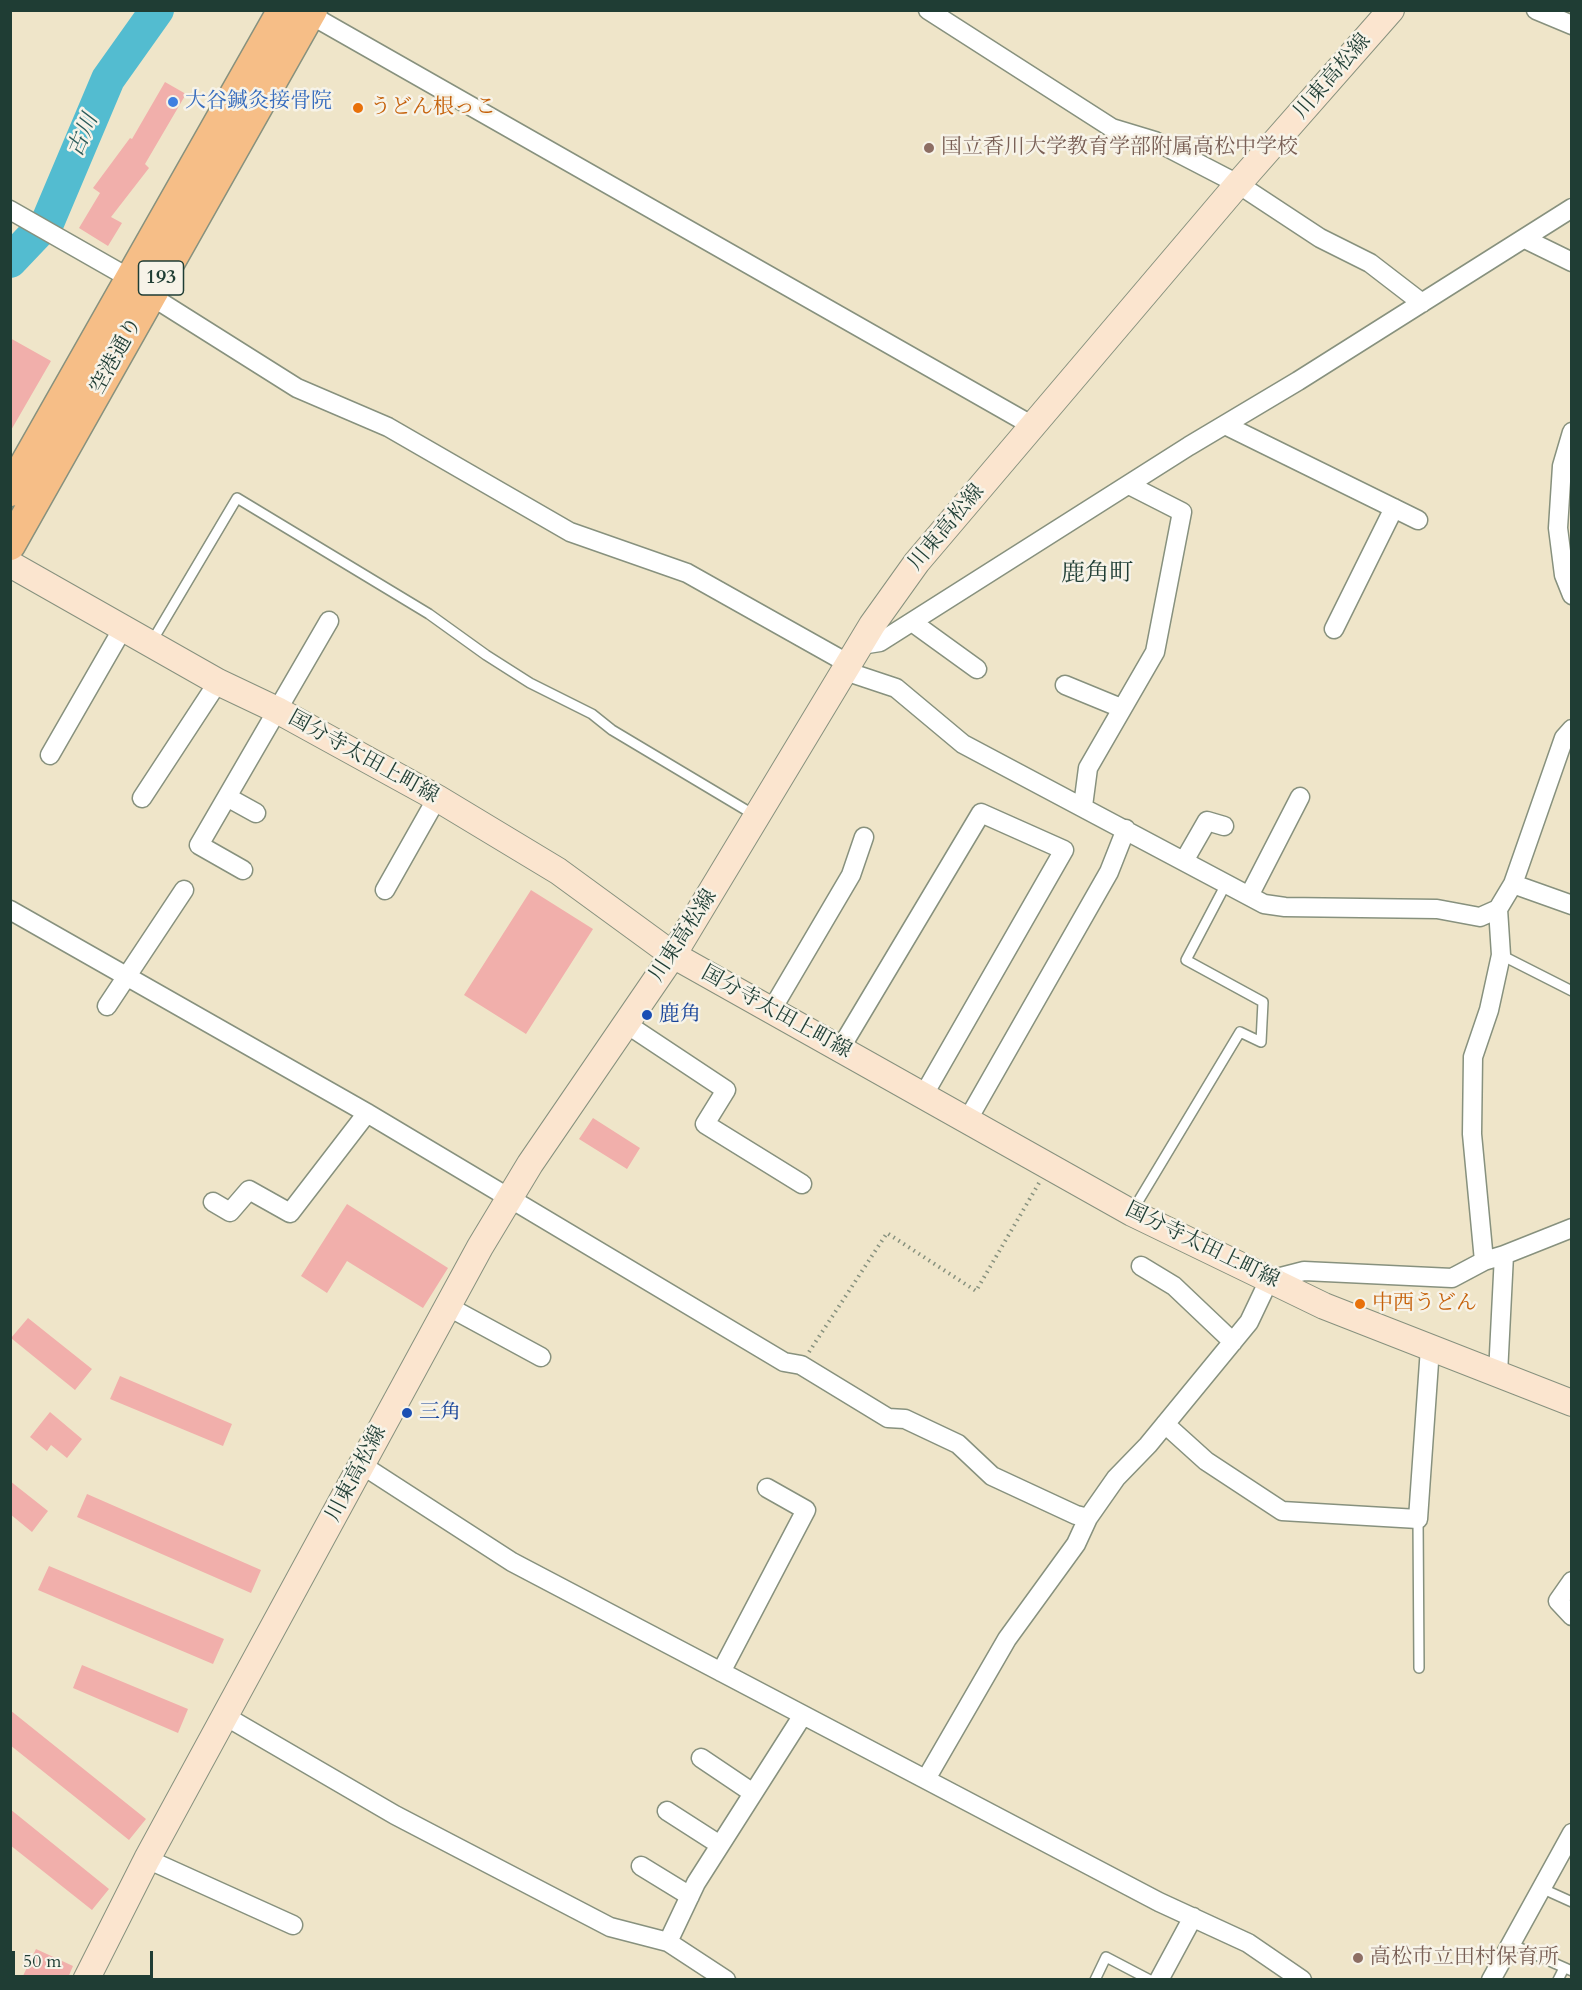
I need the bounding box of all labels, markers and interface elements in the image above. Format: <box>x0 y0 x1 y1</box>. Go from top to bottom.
street label: 川東高松線 <box>1289 29 1377 125</box>
place label: 大谷鍼灸接骨院 <box>185 89 332 115</box>
marker: 大谷鍼灸接骨院 <box>166 95 180 109</box>
place label: うどん根っこ <box>370 95 496 121</box>
marker: うどん根っこ <box>351 101 365 115</box>
water label: 古川 <box>63 111 105 161</box>
place label: 国立香川大学教育学部附属高松中学校 <box>941 135 1298 161</box>
marker: 国立香川大学教育学部附属高松中学校 <box>922 141 936 155</box>
road number: 193 <box>138 261 184 295</box>
street label: 空港通り <box>86 313 148 399</box>
street label: 川東高松線 <box>904 480 990 576</box>
district label: 鹿角町 <box>1061 560 1133 588</box>
street label: 国分寺太田上町線 <box>283 706 443 810</box>
street label: 川東高松線 <box>645 885 723 987</box>
street label: 国分寺太田上町線 <box>696 961 856 1065</box>
place label: 鹿角 <box>659 1002 701 1028</box>
marker: 鹿角 <box>640 1008 654 1022</box>
street label: 国分寺太田上町線 <box>1121 1198 1283 1294</box>
place label: 中西うどん <box>1372 1291 1477 1317</box>
marker: 中西うどん <box>1353 1297 1367 1311</box>
place label: 三角 <box>419 1400 461 1426</box>
marker: 三角 <box>400 1406 414 1420</box>
street label: 川東高松線 <box>321 1422 393 1526</box>
scale bar <box>15 1939 156 1977</box>
place label: 高松市立田村保育所 <box>1370 1945 1559 1971</box>
text: 50 m <box>23 1949 62 1974</box>
marker: 高松市立田村保育所 <box>1351 1951 1365 1965</box>

